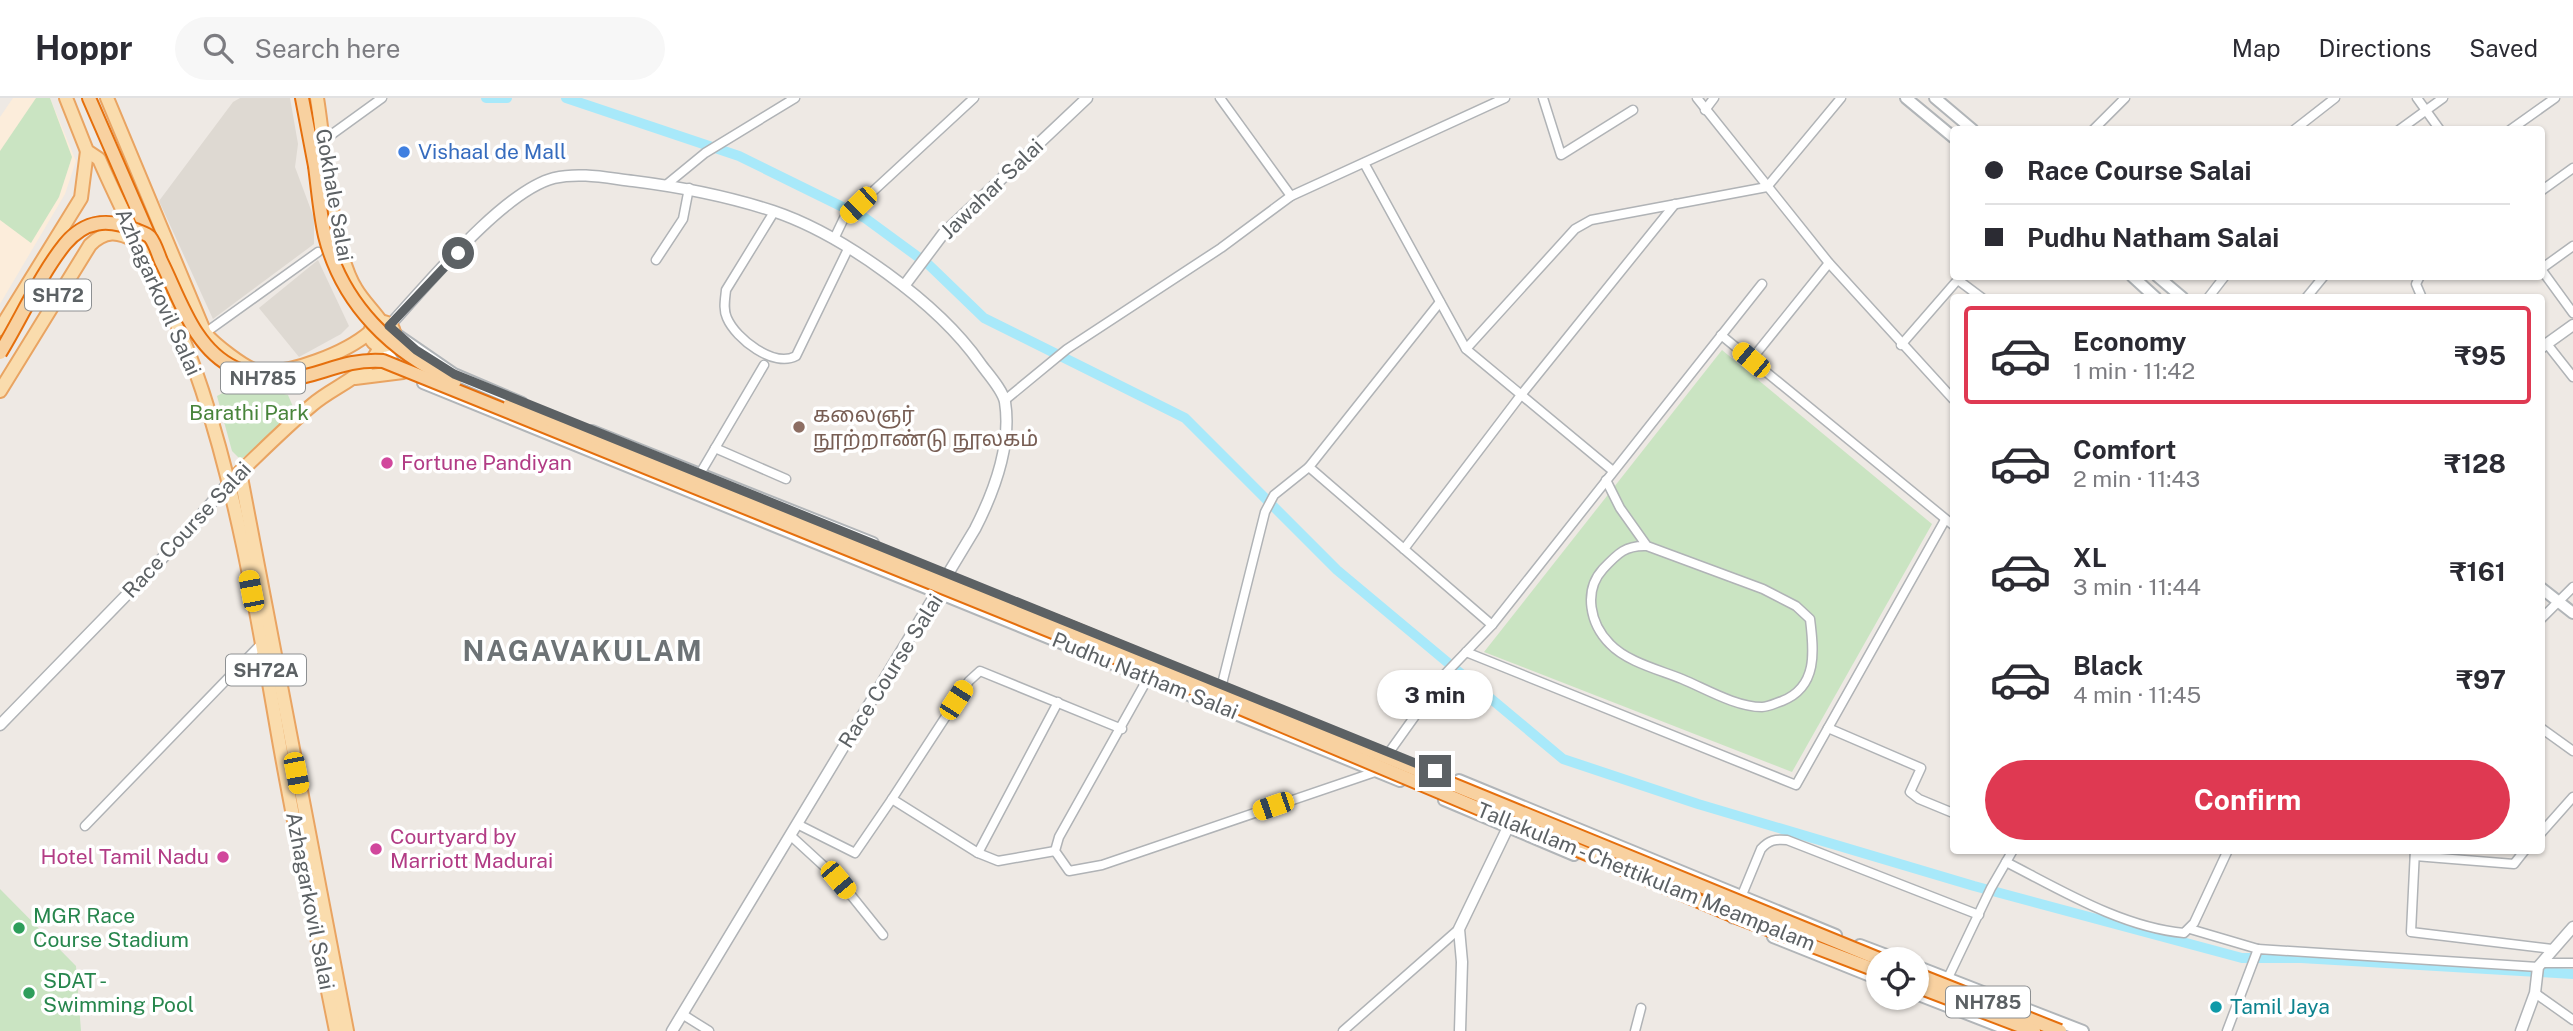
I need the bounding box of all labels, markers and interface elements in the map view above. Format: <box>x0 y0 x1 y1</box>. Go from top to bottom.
search box <box>175 17 665 80</box>
text: Hoppr <box>35 29 133 67</box>
icon: search <box>199 29 237 67</box>
text: Search here <box>255 33 401 64</box>
text: Map <box>2232 34 2281 62</box>
text: Directions <box>2319 34 2431 62</box>
text: Saved <box>2469 34 2538 62</box>
street label: Gokhale Salai <box>311 127 358 263</box>
street label: Jawahar Salai <box>935 134 1048 244</box>
place label: Vishaal de Mall <box>418 139 566 164</box>
marker: Vishaal de Mall <box>396 144 412 160</box>
text: Race Course Salai <box>2027 155 2251 186</box>
car <box>836 183 881 227</box>
street label: Azhagarkovil Salai <box>110 204 207 379</box>
text: Pudhu Natham Salai <box>2027 222 2279 253</box>
route start <box>442 237 474 269</box>
road number: SH72 <box>25 280 91 310</box>
icon: car <box>1989 324 2052 387</box>
text: Economy <box>2073 326 2186 357</box>
car <box>1729 338 1774 382</box>
text: ₹95 <box>2455 340 2506 371</box>
text: 1 min · 11:42 <box>2073 357 2195 384</box>
road number: NH785 <box>221 362 305 394</box>
park label: Barathi Park <box>189 400 309 425</box>
place label: கலைஞர் நூற்றாண்டு நூலகம் <box>813 402 1038 453</box>
marker: கலைஞர் நூற்றாண்டு நூலகம் <box>791 419 807 435</box>
icon: car <box>1989 432 2052 495</box>
text: Comfort <box>2073 434 2176 465</box>
text: ₹128 <box>2444 448 2506 479</box>
place label: Fortune Pandiyan <box>401 450 572 475</box>
marker: Fortune Pandiyan <box>379 455 395 471</box>
street label: Race Course Salai <box>117 457 256 603</box>
text: 2 min · 11:43 <box>2073 465 2200 492</box>
icon: car <box>1989 540 2052 603</box>
text: XL <box>2073 542 2107 573</box>
text: ₹161 <box>2450 556 2506 587</box>
car <box>237 568 266 614</box>
text: 3 min · 11:44 <box>2073 573 2201 600</box>
street label: Race Course Salai <box>833 589 948 752</box>
street label: Pudhu Natham Salai <box>1049 627 1242 724</box>
district label: NAGAVAKULAM <box>462 634 704 667</box>
icon: car <box>1989 648 2052 711</box>
text: Black <box>2073 650 2143 681</box>
road number: SH72A <box>226 654 306 685</box>
text: ₹97 <box>2456 664 2506 695</box>
callout: 3 min <box>1377 670 1493 718</box>
car <box>936 677 977 723</box>
text: 3 min <box>1405 681 1465 708</box>
text: 4 min · 11:45 <box>2073 681 2201 708</box>
car <box>282 750 311 796</box>
route end <box>1419 755 1451 787</box>
button: Confirm <box>1985 760 2510 840</box>
car <box>1250 789 1297 823</box>
street label: Tallakulam - Chettikulam Meampalam <box>1473 797 1819 956</box>
street label: Azhagarkovil Salai <box>281 810 340 992</box>
place label: Courtyard by Marriott Madurai <box>390 824 553 873</box>
marker: Courtyard by Marriott Madurai <box>368 841 384 857</box>
place label: Hotel Tamil Nadu <box>41 844 209 869</box>
marker: Hotel Tamil Nadu <box>215 849 231 865</box>
car <box>817 857 860 903</box>
place label: MGR Race Course Stadium <box>33 903 189 952</box>
marker: MGR Race Course Stadium <box>11 920 27 936</box>
map controls <box>1866 947 1929 1010</box>
button: locate <box>1866 947 1929 1010</box>
place label: SDAT - Swimming Pool <box>43 968 194 1017</box>
marker: SDAT - Swimming Pool <box>21 985 37 1001</box>
road number: NH785 <box>1946 986 2030 1018</box>
place label: Tamil Jaya <box>2230 994 2330 1019</box>
marker: Tamil Jaya <box>2208 999 2224 1015</box>

